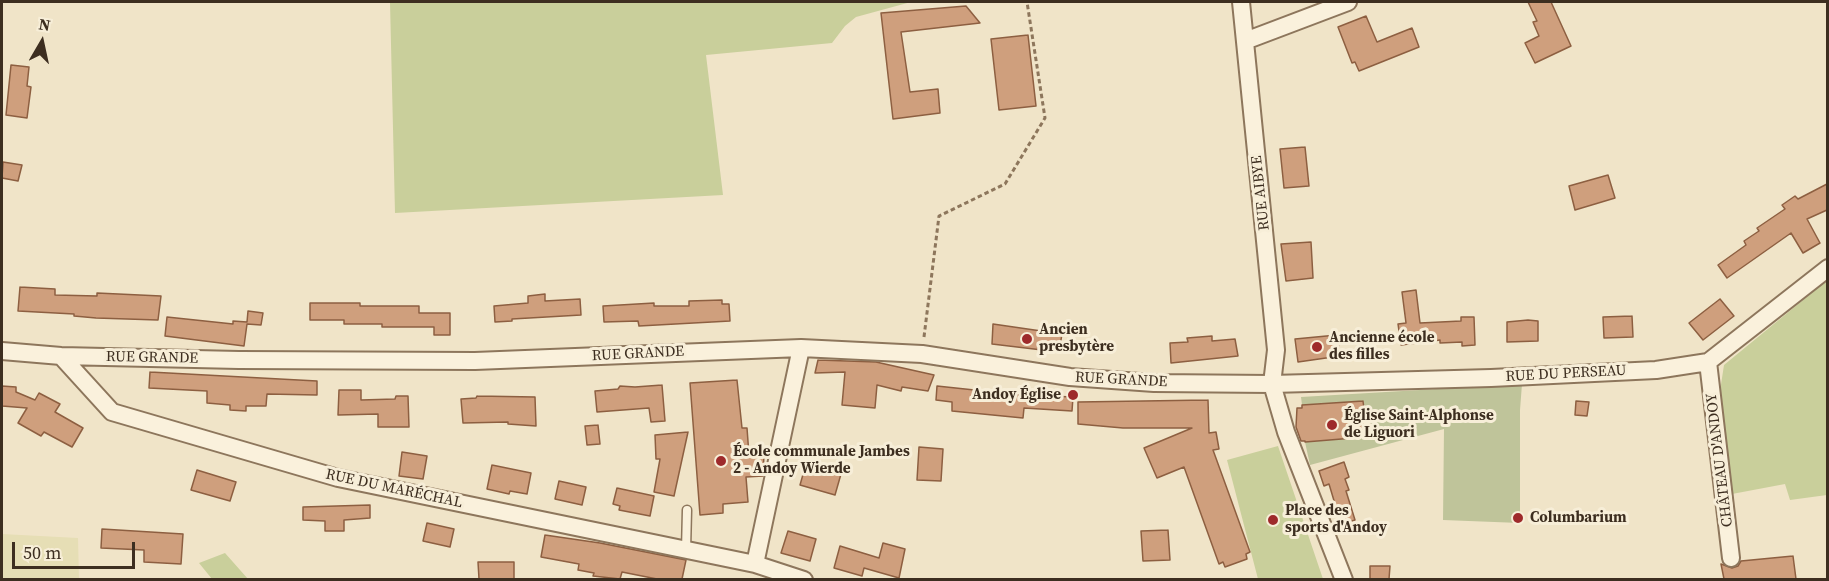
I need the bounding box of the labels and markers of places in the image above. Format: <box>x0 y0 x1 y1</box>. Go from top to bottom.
place label: Ancien presbytère <box>1039 321 1114 356</box>
place label: Ancienne école des filles <box>1329 329 1435 364</box>
marker: Ancien presbytère <box>1020 332 1034 346</box>
marker: Ancienne école des filles <box>1310 340 1324 354</box>
place label: Andoy Église <box>972 386 1061 404</box>
marker: Andoy Église <box>1066 388 1080 402</box>
place label: Église Saint-Alphonse de Liguori <box>1344 407 1494 442</box>
marker: Église Saint-Alphonse de Liguori <box>1325 418 1339 432</box>
place label: École communale Jambes 2 - Andoy Wierde <box>733 443 910 478</box>
marker: École communale Jambes 2 - Andoy Wierde <box>714 454 728 468</box>
place label: Place des sports d'Andoy <box>1285 502 1387 537</box>
place label: Columbarium <box>1530 509 1627 527</box>
marker: Columbarium <box>1511 511 1525 525</box>
marker: Place des sports d'Andoy <box>1266 513 1280 527</box>

